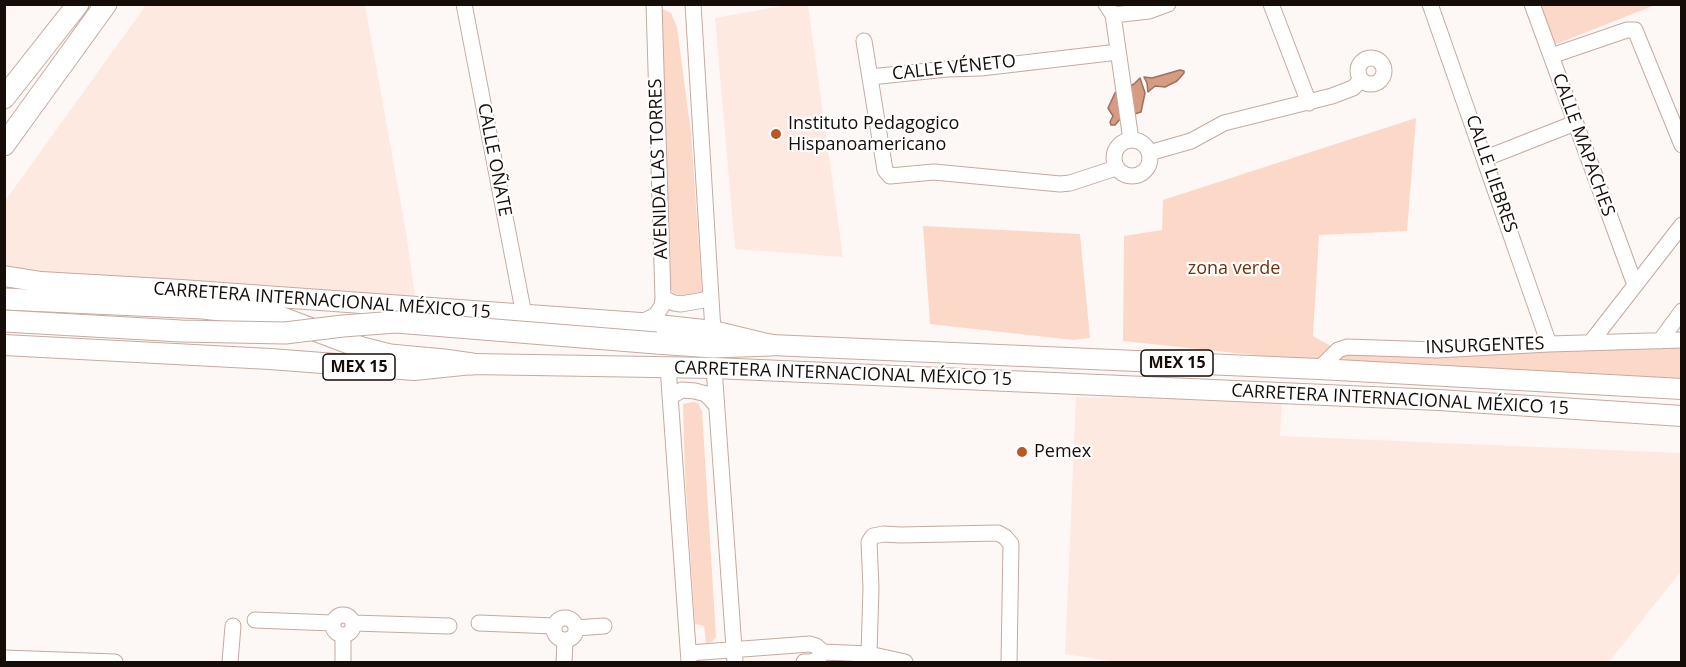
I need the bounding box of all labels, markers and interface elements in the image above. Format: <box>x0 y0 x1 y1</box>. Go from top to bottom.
street label: CALLE VÉNETO <box>891 51 1017 85</box>
street label: CALLE MAPACHES <box>1547 71 1619 219</box>
street label: AVENIDA LAS TORRES <box>645 78 673 260</box>
street label: CALLE OÑATE <box>472 101 516 219</box>
street label: CALLE LIEBRES <box>1461 112 1521 236</box>
place label: Instituto Pedagogico Hispanoamericano <box>788 113 959 156</box>
marker: Instituto Pedagogico Hispanoamericano <box>769 127 783 141</box>
park label: zona verde <box>1188 258 1280 280</box>
street label: CARRETERA INTERNACIONAL MÉXICO 15 <box>153 278 491 324</box>
street label: INSURGENTES <box>1425 333 1545 359</box>
road number: MEX 15 <box>1141 350 1213 376</box>
road number: MEX 15 <box>323 354 395 380</box>
street label: CARRETERA INTERNACIONAL MÉXICO 15 <box>674 357 1012 391</box>
street label: CARRETERA INTERNACIONAL MÉXICO 15 <box>1231 380 1569 420</box>
place label: Pemex <box>1034 441 1091 463</box>
marker: Pemex <box>1015 445 1029 459</box>

